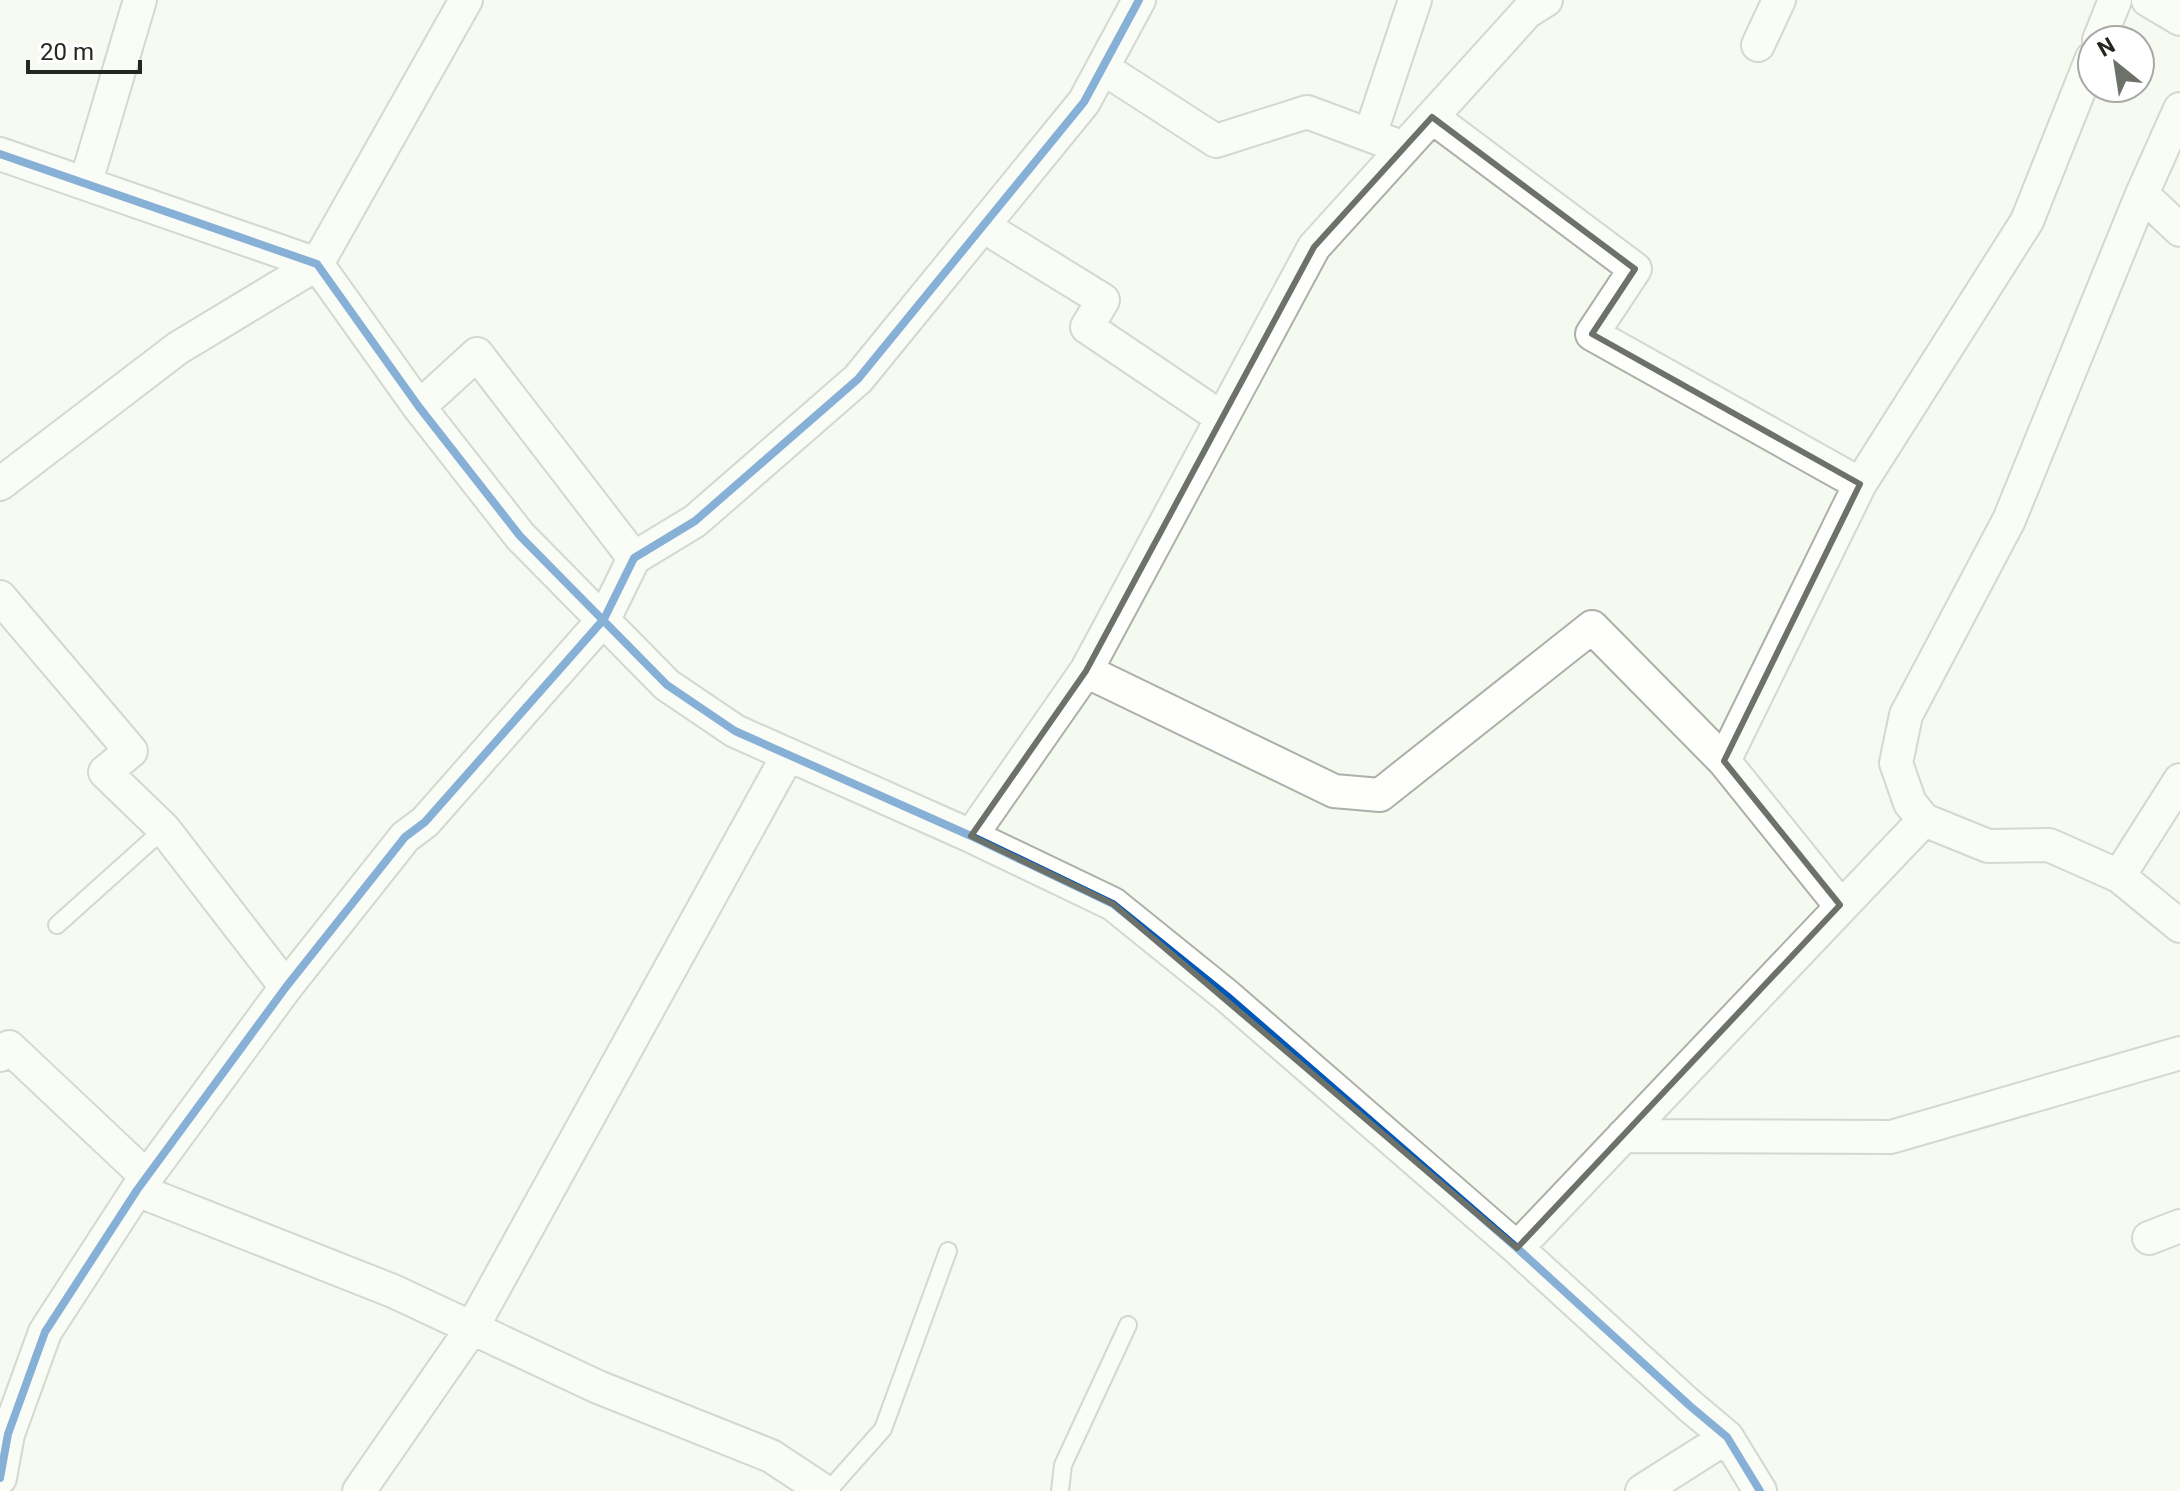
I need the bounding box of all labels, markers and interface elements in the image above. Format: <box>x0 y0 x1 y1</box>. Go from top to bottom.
scale bar <box>28 24 140 74</box>
north arrow <box>2076 24 2156 104</box>
text: N <box>2093 32 2119 62</box>
text: 20 m <box>40 38 94 66</box>

